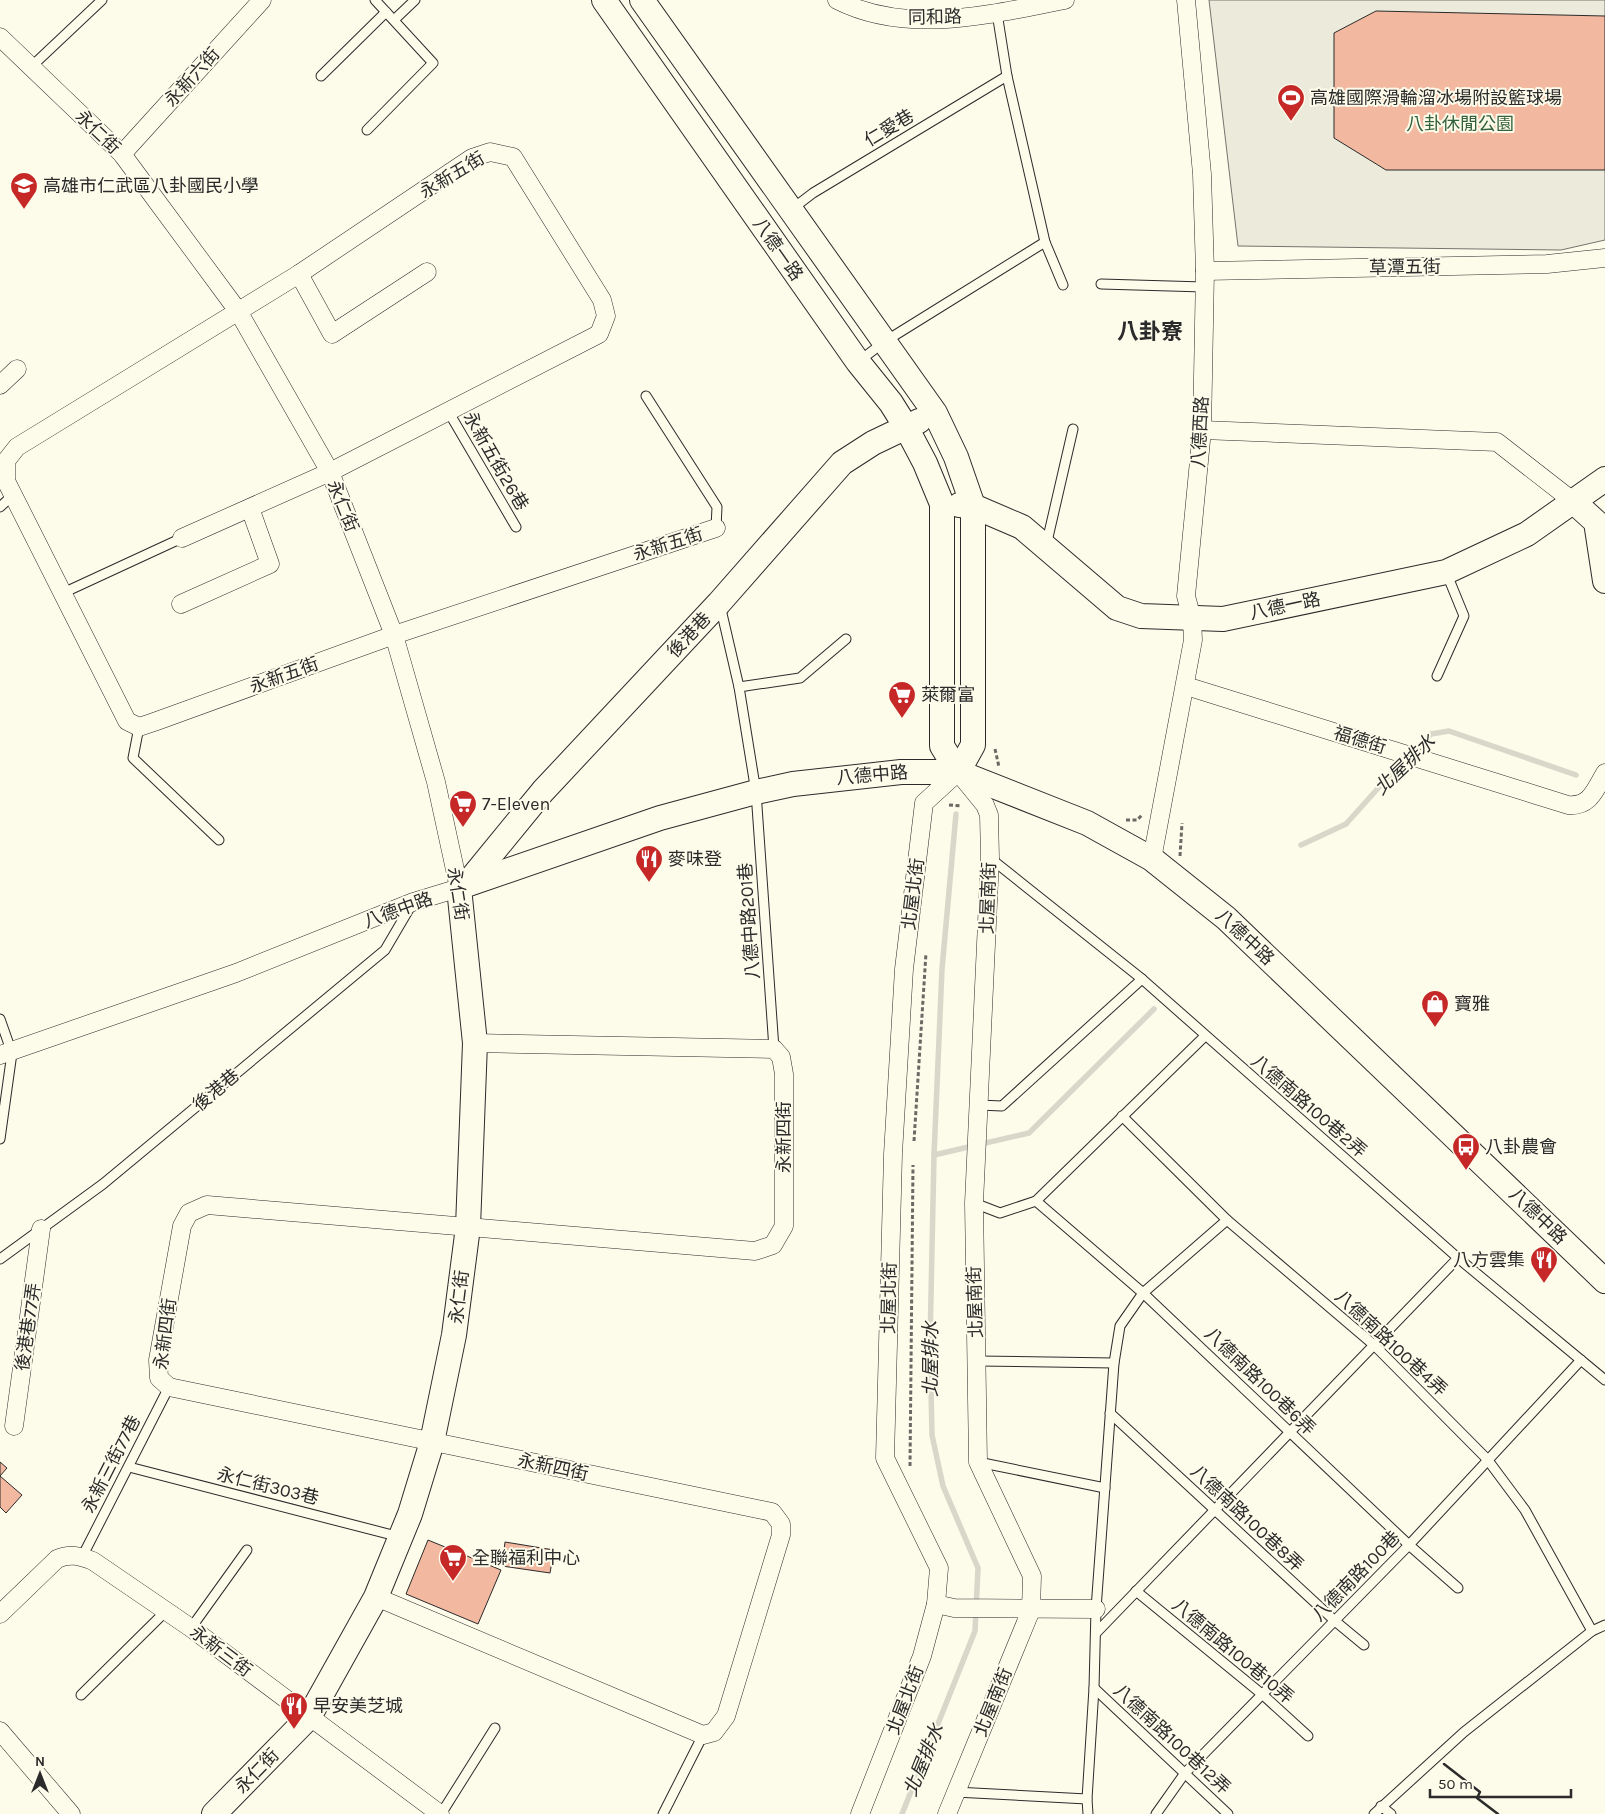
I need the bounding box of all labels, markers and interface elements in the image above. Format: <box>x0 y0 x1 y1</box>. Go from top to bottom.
street label: 同和路 <box>908 6 962 28</box>
street label: 永新六街 <box>160 43 224 111</box>
sports icon: 高雄國際滑輪溜冰場附設籃球場 <box>1276 83 1306 122</box>
place label: 高雄國際滑輪溜冰場附設籃球場 <box>1310 87 1562 109</box>
street label: 永仁街 <box>71 105 125 159</box>
street label: 仁愛巷 <box>860 105 918 151</box>
park label: 八卦休閒公園 <box>1406 113 1514 135</box>
street label: 永新五街 <box>415 147 489 203</box>
school or university icon: 高雄市仁武區八卦國民小學 <box>9 171 39 210</box>
place label: 高雄市仁武區八卦國民小學 <box>43 175 259 197</box>
street label: 八德一路 <box>748 213 808 285</box>
street label: 草潭五街 <box>1369 255 1441 279</box>
district label: 八卦寮 <box>1117 319 1183 345</box>
street label: 八德西路 <box>1187 395 1213 469</box>
street label: 永新五街26巷 <box>459 408 533 514</box>
street label: 永仁街 <box>323 477 363 535</box>
street label: 永新五街 <box>630 522 706 566</box>
street label: 八德一路 <box>1247 588 1323 624</box>
street label: 後港巷 <box>663 608 715 662</box>
street label: 永新五街 <box>246 652 322 698</box>
supermarket icon: 萊爾富 <box>887 680 917 719</box>
place label: 萊爾富 <box>921 684 975 706</box>
street label: 福德街 <box>1331 722 1389 758</box>
water label: 北屋排水 <box>1370 730 1441 799</box>
street label: 八德中路 <box>835 761 909 789</box>
supermarket icon: 7-Eleven <box>448 789 478 828</box>
place label: 7-Eleven <box>482 793 550 815</box>
restaurant icon: 麥味登 <box>634 844 664 883</box>
place label: 麥味登 <box>668 848 722 870</box>
street label: 北屋北街 <box>898 857 928 931</box>
street label: 八德中路201巷 <box>734 862 764 980</box>
street label: 北屋南街 <box>976 862 1000 934</box>
street label: 永仁街 <box>443 866 473 922</box>
street label: 八德中路 <box>360 887 436 933</box>
street label: 八德中路 <box>1211 904 1279 970</box>
shop icon: 寶雅 <box>1420 989 1450 1028</box>
place label: 寶雅 <box>1454 993 1490 1015</box>
street label: 八德南路100巷2弄 <box>1247 1050 1371 1162</box>
street label: 後港巷 <box>188 1064 244 1116</box>
street label: 永新四街 <box>773 1101 795 1173</box>
bus stop icon: 八卦農會 <box>1451 1132 1481 1171</box>
place label: 八卦農會 <box>1485 1136 1557 1158</box>
street label: 八德中路 <box>1504 1183 1572 1249</box>
restaurant icon: 八方雲集 <box>1529 1245 1559 1284</box>
place label: 八方雲集 <box>1453 1249 1525 1271</box>
street label: 北屋北街 <box>877 1262 901 1334</box>
street label: 北屋南街 <box>963 1266 987 1338</box>
street label: 永仁街 <box>445 1269 473 1325</box>
street label: 後港巷77弄 <box>11 1281 45 1373</box>
street label: 八德南路100巷4弄 <box>1330 1285 1452 1401</box>
street label: 永新四街 <box>150 1297 180 1371</box>
water label: 北屋排水 <box>920 1320 942 1397</box>
street label: 八德南路100巷6弄 <box>1200 1323 1320 1439</box>
street label: 永新三街77巷 <box>77 1411 145 1517</box>
street label: 永新四街 <box>515 1449 591 1485</box>
street label: 八德南路100巷8弄 <box>1186 1460 1308 1576</box>
street label: 永仁街303巷 <box>215 1463 321 1509</box>
street label: 八德南路100巷 <box>1307 1526 1405 1626</box>
supermarket icon: 全聯福利中心 <box>438 1543 468 1582</box>
place label: 全聯福利中心 <box>472 1547 580 1569</box>
street label: 八德南路100巷10弄 <box>1168 1594 1298 1708</box>
street label: 永新三街 <box>186 1621 256 1681</box>
street label: 北屋北街 <box>882 1662 928 1738</box>
street label: 北屋南街 <box>969 1665 1017 1739</box>
street label: 八德南路100巷12弄 <box>1109 1679 1235 1799</box>
restaurant icon: 早安美芝城 <box>279 1691 309 1730</box>
place label: 早安美芝城 <box>313 1695 403 1717</box>
water label: 北屋排水 <box>900 1720 949 1799</box>
street label: 永仁街 <box>230 1744 284 1798</box>
north arrow <box>15 1749 65 1799</box>
text: N <box>35 1753 45 1770</box>
scale bar <box>1430 1766 1571 1798</box>
text: 50 m <box>1438 1775 1473 1793</box>

